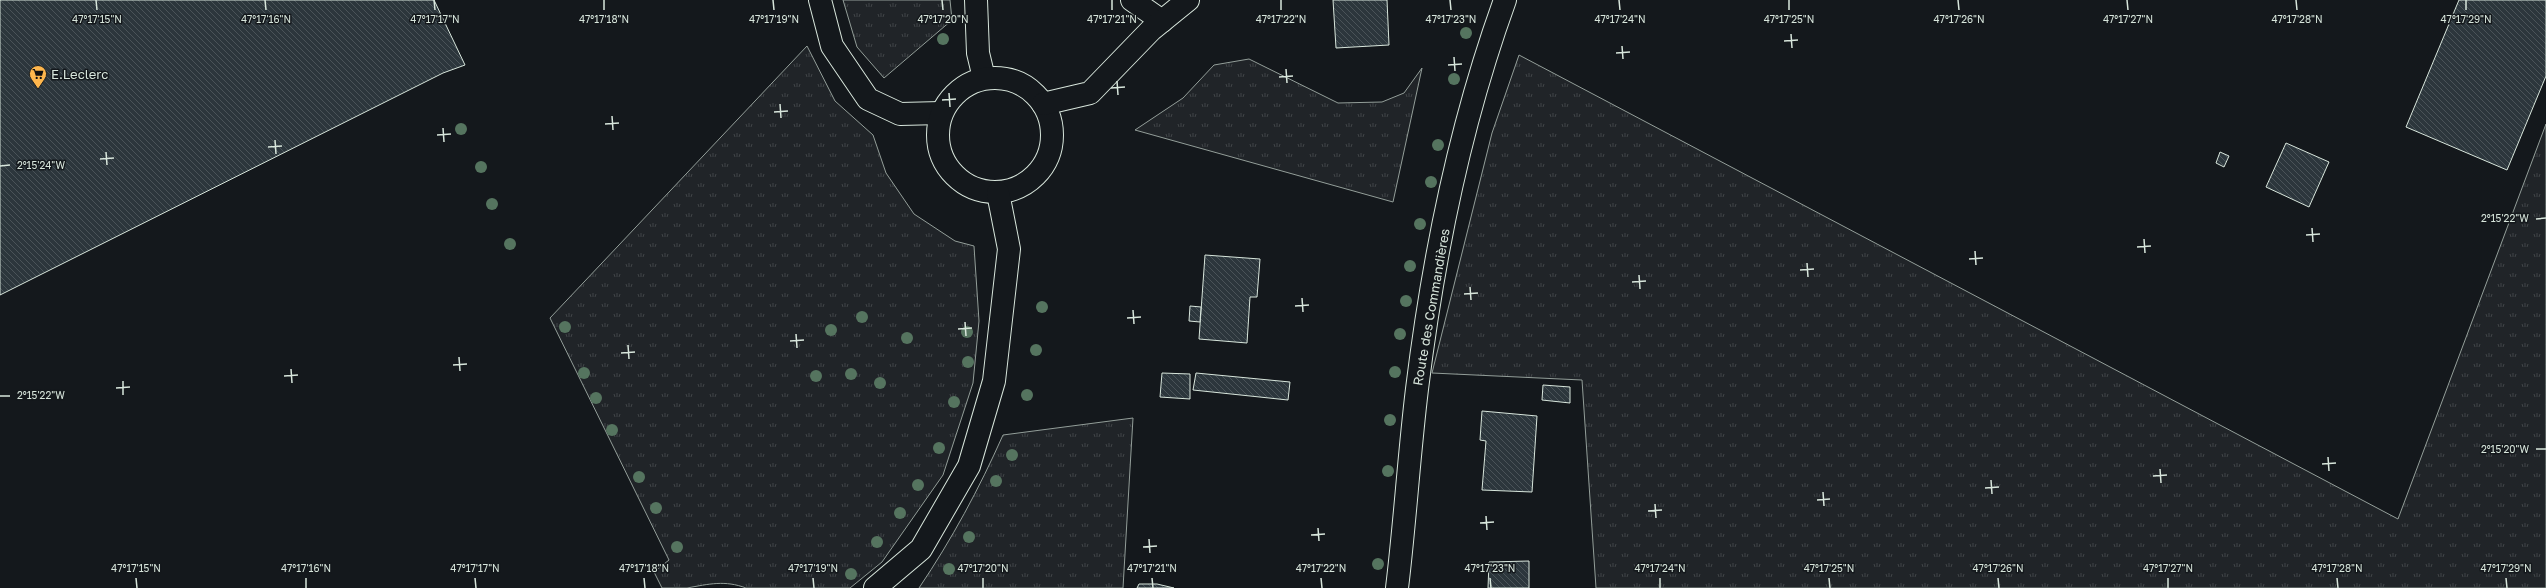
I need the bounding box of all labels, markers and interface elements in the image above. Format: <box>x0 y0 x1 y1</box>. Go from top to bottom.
text: 47°17'15"N <box>72 13 122 25</box>
text: 47°17'16"N <box>241 13 291 25</box>
text: 47°17'17"N <box>410 13 460 25</box>
text: 47°17'18"N <box>579 13 629 25</box>
text: 47°17'19"N <box>749 13 799 25</box>
text: 47°17'20"N <box>917 13 969 25</box>
text: 47°17'21"N <box>1087 13 1137 25</box>
text: 47°17'22"N <box>1256 13 1306 25</box>
text: 47°17'23"N <box>1426 13 1476 25</box>
text: 47°17'24"N <box>1594 13 1646 25</box>
text: 47°17'25"N <box>1764 13 1814 25</box>
text: 47°17'26"N <box>1934 13 1985 25</box>
text: 47°17'27"N <box>2103 13 2153 25</box>
text: 47°17'28"N <box>2271 13 2323 25</box>
text: 47°17'29"N <box>2441 13 2492 25</box>
supermarket icon: E.Leclerc <box>28 64 48 89</box>
place label: E.Leclerc <box>51 66 108 82</box>
text: 2°15'24"W <box>17 159 65 171</box>
text: 2°15'22"W <box>2481 212 2529 224</box>
street label: Route des Commandières <box>1409 227 1453 387</box>
text: 2°15'22"W <box>17 389 65 401</box>
text: 2°15'20"W <box>2481 443 2530 455</box>
text: 47°17'15"N <box>111 562 161 574</box>
text: 47°17'16"N <box>281 562 331 574</box>
text: 47°17'17"N <box>450 562 500 574</box>
text: 47°17'18"N <box>619 562 669 574</box>
text: 47°17'19"N <box>788 562 838 574</box>
text: 47°17'20"N <box>957 562 1009 574</box>
text: 47°17'21"N <box>1127 562 1177 574</box>
text: 47°17'22"N <box>1296 562 1346 574</box>
text: 47°17'23"N <box>1465 562 1515 574</box>
text: 47°17'24"N <box>1634 562 1686 574</box>
text: 47°17'25"N <box>1804 562 1854 574</box>
text: 47°17'26"N <box>1973 562 2024 574</box>
text: 47°17'27"N <box>2143 562 2193 574</box>
text: 47°17'28"N <box>2311 562 2363 574</box>
text: 47°17'29"N <box>2481 562 2532 574</box>

